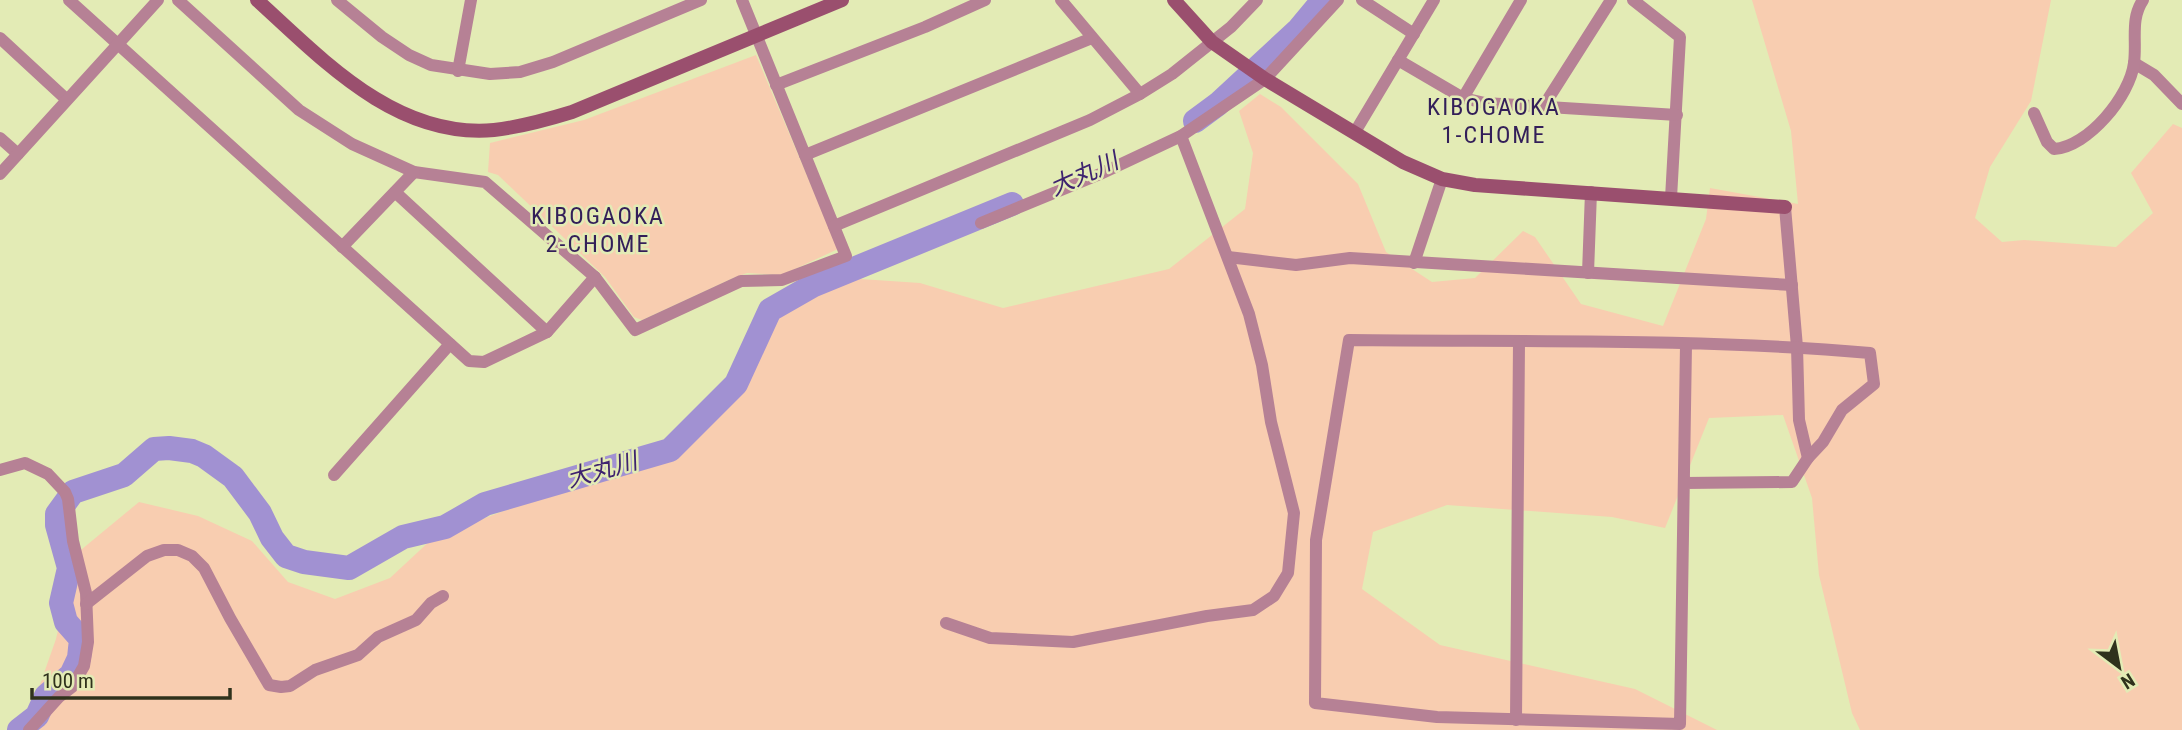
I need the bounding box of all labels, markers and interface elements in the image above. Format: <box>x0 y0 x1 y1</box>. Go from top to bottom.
district label: KIBOGAOKA 1-CHOME <box>1427 93 1561 149</box>
water label: 大丸川 <box>1045 145 1125 201</box>
district label: KIBOGAOKA 2-CHOME <box>531 202 665 258</box>
water label: 大丸川 <box>564 446 643 493</box>
north arrow <box>2084 632 2154 702</box>
scale bar <box>32 656 229 700</box>
text: N <box>2117 668 2139 694</box>
text: 100 m <box>42 669 94 693</box>

